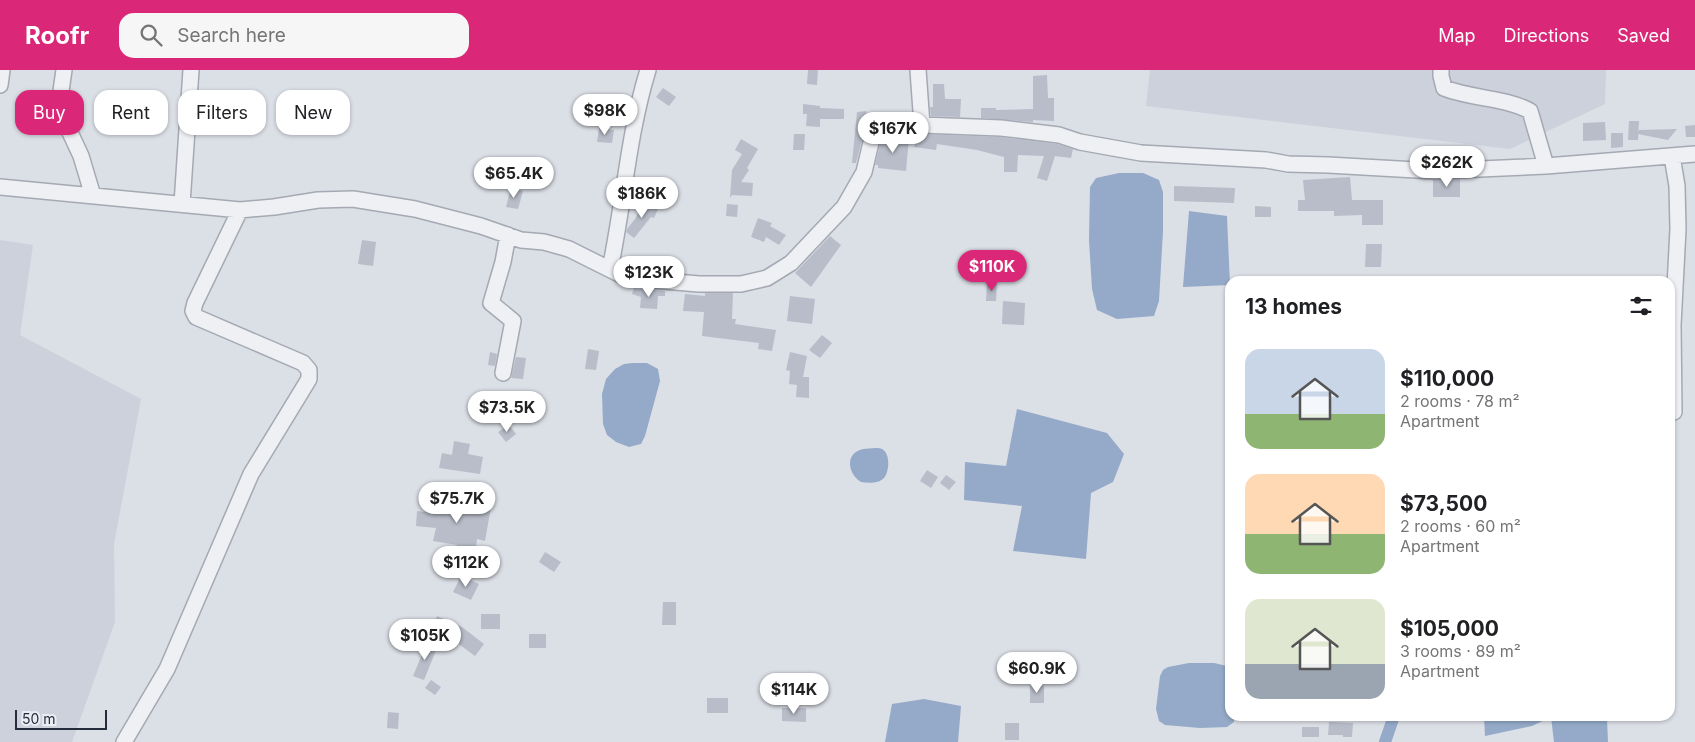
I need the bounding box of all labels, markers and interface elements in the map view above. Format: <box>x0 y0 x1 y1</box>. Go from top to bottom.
search box <box>119 13 469 58</box>
text: Roofr <box>25 21 89 50</box>
icon: search <box>137 21 165 49</box>
text: Search here <box>177 24 286 47</box>
text: Map <box>1438 25 1476 46</box>
text: Directions <box>1504 25 1589 46</box>
text: Saved <box>1617 25 1670 46</box>
chip: Buy <box>15 90 84 135</box>
chip: Rent <box>94 90 168 135</box>
chip: Filters <box>178 90 266 135</box>
chip: New <box>276 90 350 135</box>
pin: $98K <box>575 93 635 136</box>
text: $98K <box>584 100 626 120</box>
pin: $167K <box>858 112 928 154</box>
text: $167K <box>869 118 917 138</box>
pin: $262K <box>1412 146 1482 188</box>
text: $262K <box>1421 152 1473 172</box>
pin: $65.4K <box>473 156 555 199</box>
text: $65.4K <box>485 163 543 183</box>
pin: $186K <box>607 176 677 219</box>
text: $186K <box>617 183 667 203</box>
pin: $110K <box>957 250 1027 292</box>
pin: $123K <box>614 256 684 298</box>
text: $110K <box>969 256 1015 276</box>
text: $123K <box>624 262 674 282</box>
icon: filters <box>1627 292 1655 320</box>
text: 13 homes <box>1245 294 1342 319</box>
text: $110,000 <box>1400 366 1494 391</box>
icon: home <box>1285 369 1345 429</box>
pin: $73.5K <box>466 390 548 433</box>
text: 2 rooms · 78 m² <box>1400 391 1520 411</box>
text: $73.5K <box>479 397 535 417</box>
text: Apartment <box>1400 411 1480 431</box>
pin: $75.7K <box>416 482 498 524</box>
text: $75.7K <box>429 488 485 508</box>
text: $73,500 <box>1400 491 1487 516</box>
icon: home <box>1285 494 1345 554</box>
text: 2 rooms · 60 m² <box>1400 516 1521 536</box>
text: Apartment <box>1400 536 1480 556</box>
pin: $112K <box>431 546 501 588</box>
text: $112K <box>443 552 489 572</box>
text: $105,000 <box>1400 616 1499 641</box>
pin: $105K <box>390 618 460 661</box>
icon: home <box>1285 619 1345 679</box>
text: $105K <box>400 625 450 645</box>
text: 3 rooms · 89 m² <box>1400 641 1521 661</box>
pin: $60.9K <box>996 652 1078 694</box>
text: $60.9K <box>1008 658 1066 678</box>
text: Apartment <box>1400 661 1480 681</box>
pin: $114K <box>759 672 829 715</box>
text: $114K <box>771 679 817 699</box>
scale bar <box>15 707 108 730</box>
text: 50 m <box>22 710 56 727</box>

